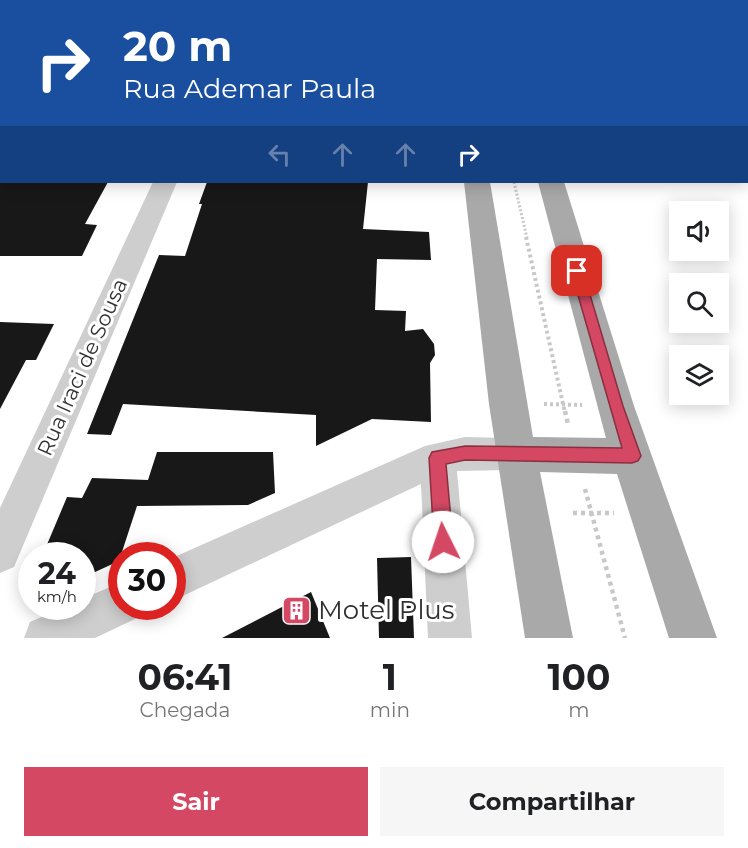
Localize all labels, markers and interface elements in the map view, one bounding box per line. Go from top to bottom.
text: 20 m [123,20,232,72]
icon: right [24,24,102,102]
text: Rua Ademar Paula [123,72,376,105]
icon: left [263,138,296,171]
icon: ahead [326,138,359,171]
icon: ahead [389,138,422,171]
icon: right [452,138,485,171]
map controls [669,201,729,405]
button: sound [669,201,729,261]
pin [551,245,602,296]
icon: arrive [560,254,593,287]
button: search [669,273,729,333]
street label: Rua Iraci de Sousa [32,274,132,460]
button: layers [669,345,729,405]
position arrow [411,510,475,574]
speed limit sign: 30 [108,542,186,620]
text: 24 [38,555,76,592]
text: km/h [37,587,77,606]
building icon: Motel Plus [281,594,313,626]
place label: Motel Plus [318,594,455,626]
text: 06:41 [138,655,232,699]
text: 1 [383,655,397,699]
text: 100 [547,655,610,699]
text: Chegada [140,698,230,722]
text: min [370,698,410,722]
text: m [568,698,590,722]
button: Sair [24,767,368,836]
button: Compartilhar [380,767,724,836]

